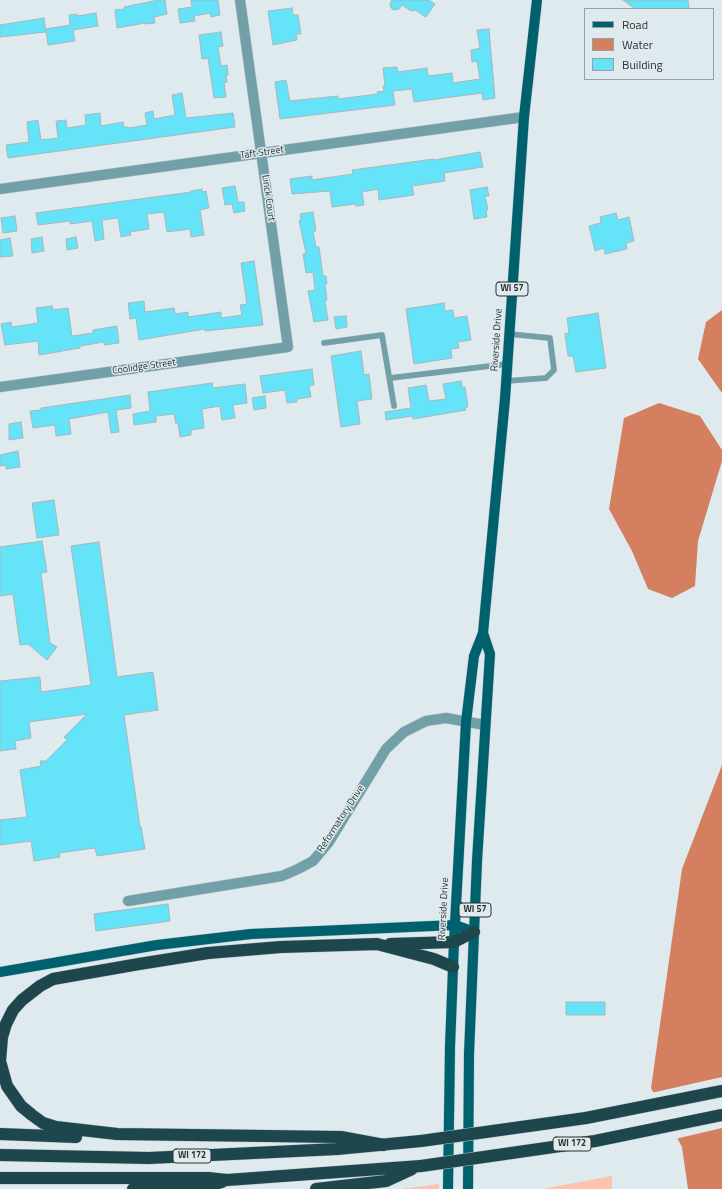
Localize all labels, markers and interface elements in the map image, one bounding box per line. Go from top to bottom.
legend [584,8,714,80]
text: Road [622,15,648,34]
text: Water [622,35,653,54]
text: Building [622,55,663,74]
street label: Taft Street [239,144,285,162]
street label: Linck Court [259,174,277,222]
road number: WI 57 [496,282,528,296]
street label: Riverside Drive [489,308,505,372]
street label: Coolidge Street [112,357,176,377]
street label: Reformatory Drive [315,783,367,855]
street label: Riverside Drive [436,877,452,941]
road number: WI 57 [459,903,491,917]
road number: WI 172 [553,1137,591,1151]
road number: WI 172 [173,1149,211,1163]

